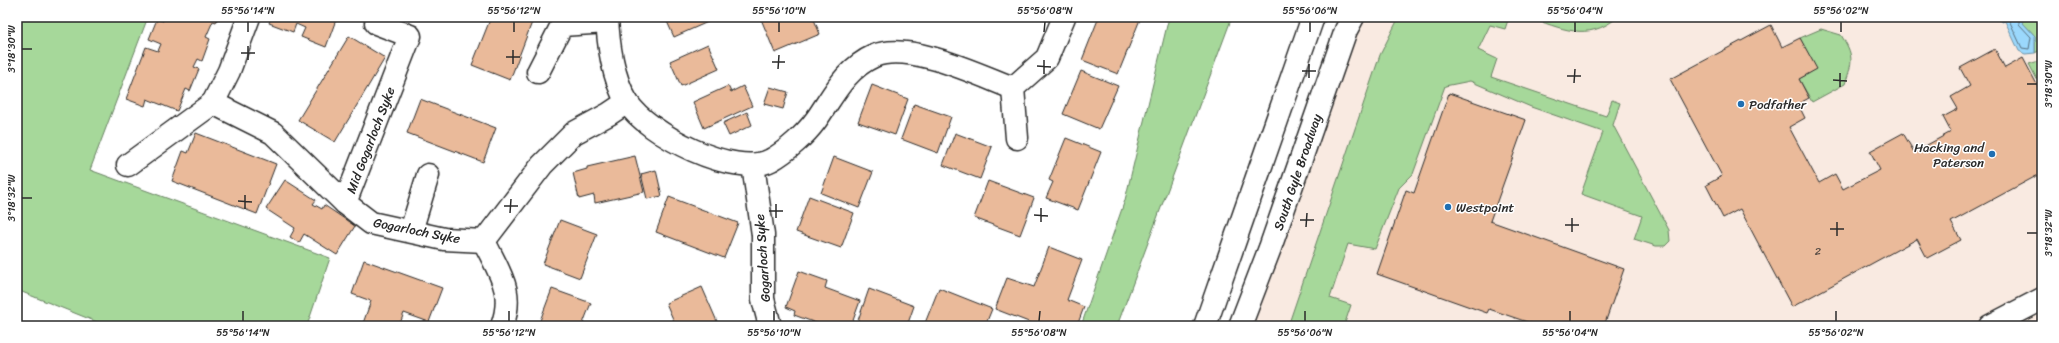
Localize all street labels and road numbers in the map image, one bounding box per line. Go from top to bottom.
street label: Mid Gogarloch Syke [339,83,402,197]
street label: South Gyle Broadway [1267,110,1328,234]
street label: Gogarloch Syke [371,211,463,250]
street label: Gogarloch Syke [748,213,777,303]

